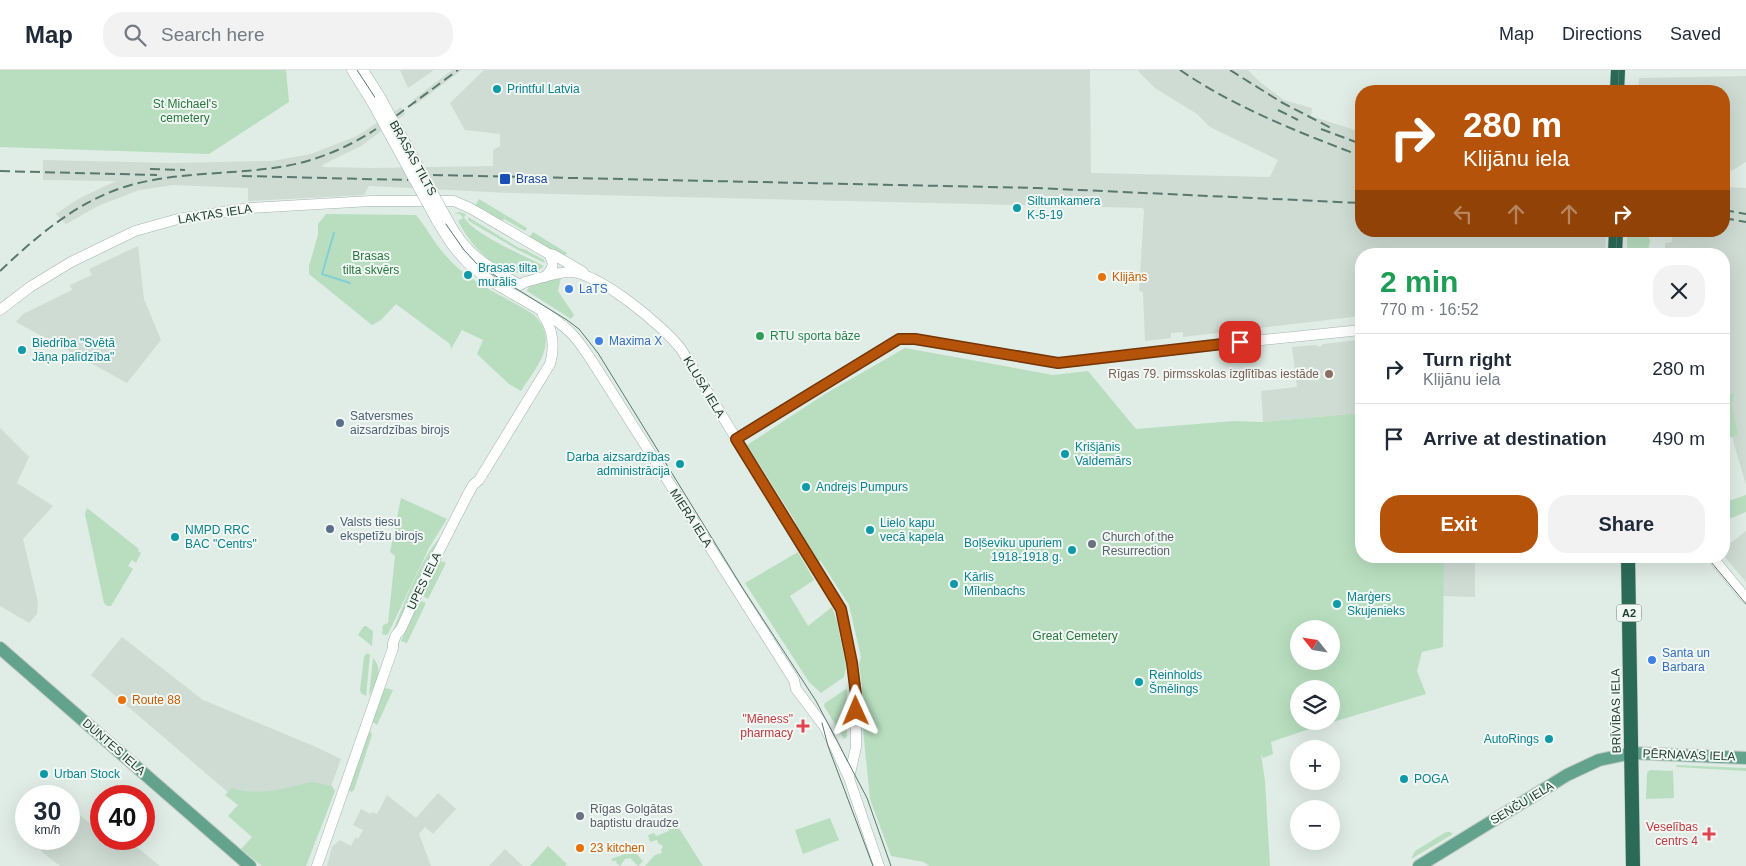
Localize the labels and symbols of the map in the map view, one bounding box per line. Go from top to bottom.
place label: Printful Latvia [507,82,580,96]
marker: Printful Latvia [491,83,503,95]
park label: St Michael's cemetery [153,97,217,125]
street label: BRASAS TILTS [387,118,439,198]
marker: Brasa [498,172,512,186]
place label: Brasa [516,172,548,186]
place label: Siltumkamera K-5-19 [1027,194,1101,222]
street label: LAKTAS IELA [177,201,253,227]
marker: Siltumkamera K-5-19 [1011,202,1023,214]
park label: Brasas tilta skvērs [343,249,399,277]
place label: Brasas tilta murālis [478,261,538,289]
marker: Brasas tilta murālis [462,269,474,281]
place label: Klijāns [1112,270,1147,284]
marker: Klijāns [1096,271,1108,283]
place label: LaTS [579,282,608,296]
marker: LaTS [563,283,575,295]
pin [1219,321,1261,363]
place label: RTU sporta bāze [770,329,861,343]
marker: RTU sporta bāze [754,330,766,342]
place label: Maxima X [609,334,662,348]
marker: Maxima X [593,335,605,347]
place label: Biedrība "Svētā Jāņa palīdzība" [32,336,115,364]
marker: Biedrība "Svētā Jāņa palīdzība" [16,344,28,356]
street label: KLUSĀ IELA [680,354,728,420]
place label: Rīgas 79. pirmsskolas izglītības iestāde [1108,367,1319,381]
marker: Rīgas 79. pirmsskolas izglītības iestāde [1323,368,1335,380]
place label: Satversmes aizsardzības birojs [350,409,449,437]
marker: Satversmes aizsardzības birojs [334,417,346,429]
place label: Krišjānis Valdemārs [1075,440,1131,468]
marker: Krišjānis Valdemārs [1059,448,1071,460]
place label: Darba aizsardzības administrācija [567,450,670,478]
marker: Darba aizsardzības administrācija [674,458,686,470]
place label: Andrejs Pumpurs [816,480,908,494]
marker: Andrejs Pumpurs [800,481,812,493]
street label: MIERA IELA [667,486,715,550]
place label: Valsts tiesu ekspetīžu birojs [340,515,423,543]
place label: Lielo kapu vecā kapela [880,516,944,544]
place label: NMPD RRC BAC "Centrs" [185,523,257,551]
marker: Valsts tiesu ekspetīžu birojs [324,523,336,535]
marker: Lielo kapu vecā kapela [864,524,876,536]
place label: Church of the Resurrection [1102,530,1174,558]
marker: NMPD RRC BAC "Centrs" [169,531,181,543]
place label: Boļševiku upuriem 1918-1918 g. [964,536,1062,564]
marker: Church of the Resurrection [1086,538,1098,550]
marker: Boļševiku upuriem 1918-1918 g. [1066,544,1078,556]
street label: UPES IELA [404,550,444,612]
place label: Kārlis Mīlenbachs [964,570,1025,598]
marker: Kārlis Mīlenbachs [948,578,960,590]
place label: Marģers Skujenieks [1347,590,1405,618]
marker: Marģers Skujenieks [1331,598,1343,610]
road number: A2 [1616,604,1642,622]
north arrow [1290,620,1340,670]
park label: Great Cemetery [1032,629,1118,643]
place label: Santa un Barbara [1662,646,1710,674]
marker: Santa un Barbara [1646,654,1658,666]
place label: Reinholds Šmēlings [1149,668,1202,696]
street label: BRĪVĪBAS IELA [1608,669,1624,753]
marker: Reinholds Šmēlings [1133,676,1145,688]
position arrow [829,684,881,736]
place label: Route 88 [132,693,181,707]
marker: Route 88 [116,694,128,706]
place label: "Mēness" pharmacy [740,712,793,740]
street label: DUNTES IELA [80,716,148,778]
marker: "Mēness" pharmacy [797,720,809,732]
place label: AutoRings [1484,732,1539,746]
marker: AutoRings [1543,733,1555,745]
street label: PĒRNAVAS IELA [1642,746,1736,764]
place label: Urban Stock [54,767,121,781]
marker: Urban Stock [38,768,50,780]
place label: POGA [1414,772,1449,786]
marker: POGA [1398,773,1410,785]
street label: SENČU IELA [1487,778,1556,827]
speed limit sign: 40 [90,785,155,850]
place label: Rīgas Golgātas baptistu draudze [590,802,679,830]
marker: Rīgas Golgātas baptistu draudze [574,810,586,822]
place label: Veselības centrs 4 [1646,820,1698,848]
marker: Veselības centrs 4 [1702,827,1716,841]
place label: 23 kitchen [590,841,645,855]
marker: 23 kitchen [574,842,586,854]

